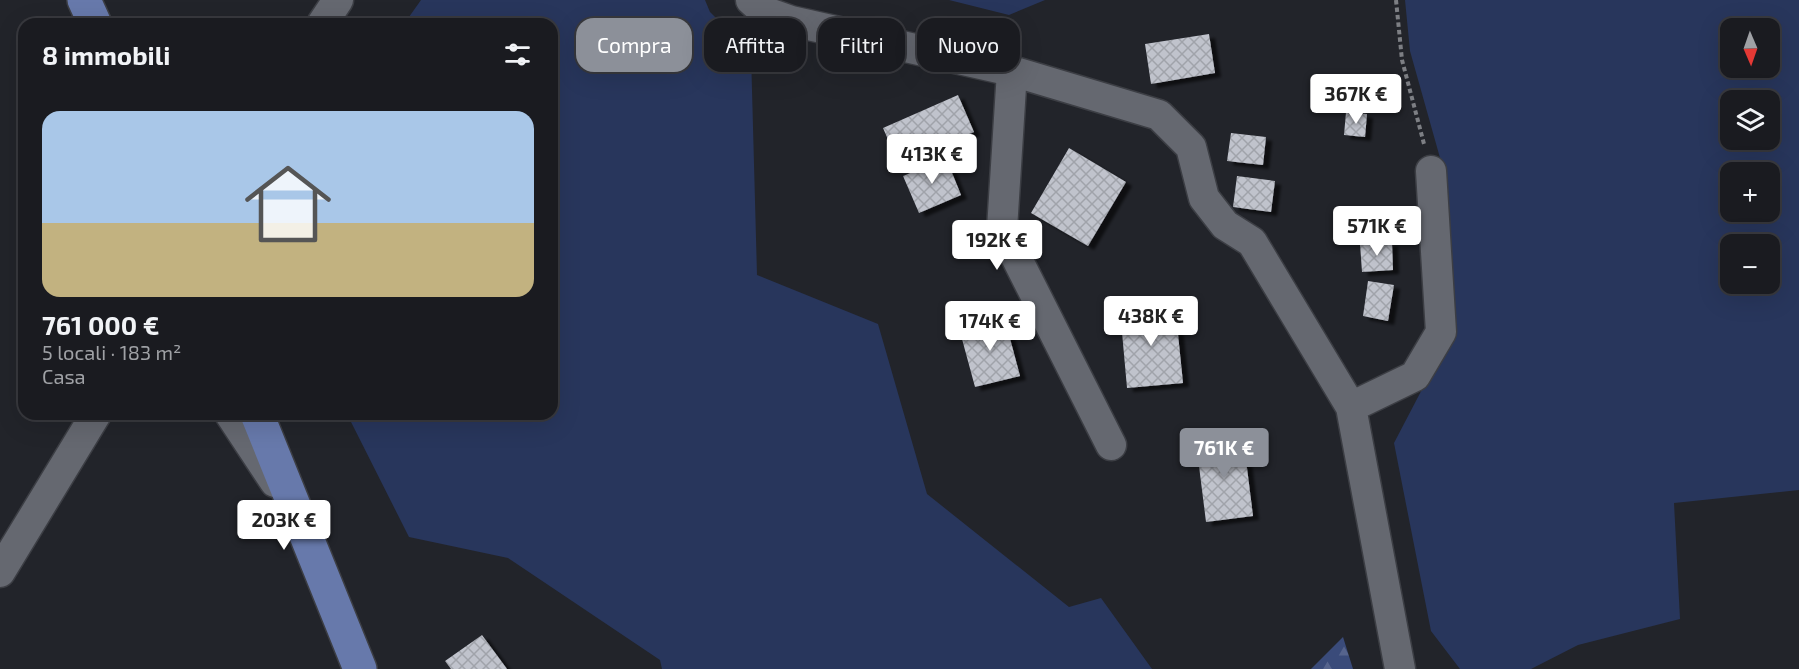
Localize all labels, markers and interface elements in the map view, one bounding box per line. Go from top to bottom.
chip: Compra [576,18,692,72]
chip: Affitta [704,18,806,72]
chip: Filtri [818,18,905,72]
chip: Nuovo [917,18,1020,72]
north arrow [1720,18,1780,78]
map controls [1720,18,1780,294]
icon: filters [501,38,534,71]
text: 8 immobili [42,39,170,70]
pin: 367K € [1307,74,1405,125]
text: 367K € [1324,81,1388,105]
button: layers [1720,90,1780,150]
pin: 413K € [883,134,981,185]
text: 413K € [901,141,963,165]
icon: home [234,150,342,258]
button: + [1720,162,1780,222]
pin: 571K € [1328,206,1426,257]
text: 571K € [1347,213,1407,237]
pin: 192K € [948,220,1046,271]
text: 192K € [966,227,1028,251]
button: − [1720,234,1780,294]
pin: 438K € [1102,296,1200,347]
pin: 174K € [941,301,1039,352]
text: 438K € [1118,303,1184,327]
text: 174K € [959,308,1021,332]
text: 761 000 € [42,309,159,340]
text: 5 locali · 183 m² [42,340,181,364]
text: Casa [42,364,86,388]
pin: 761K € [1175,428,1273,479]
text: 761K € [1194,435,1254,459]
pin: 203K € [235,500,333,551]
text: 203K € [251,507,317,531]

